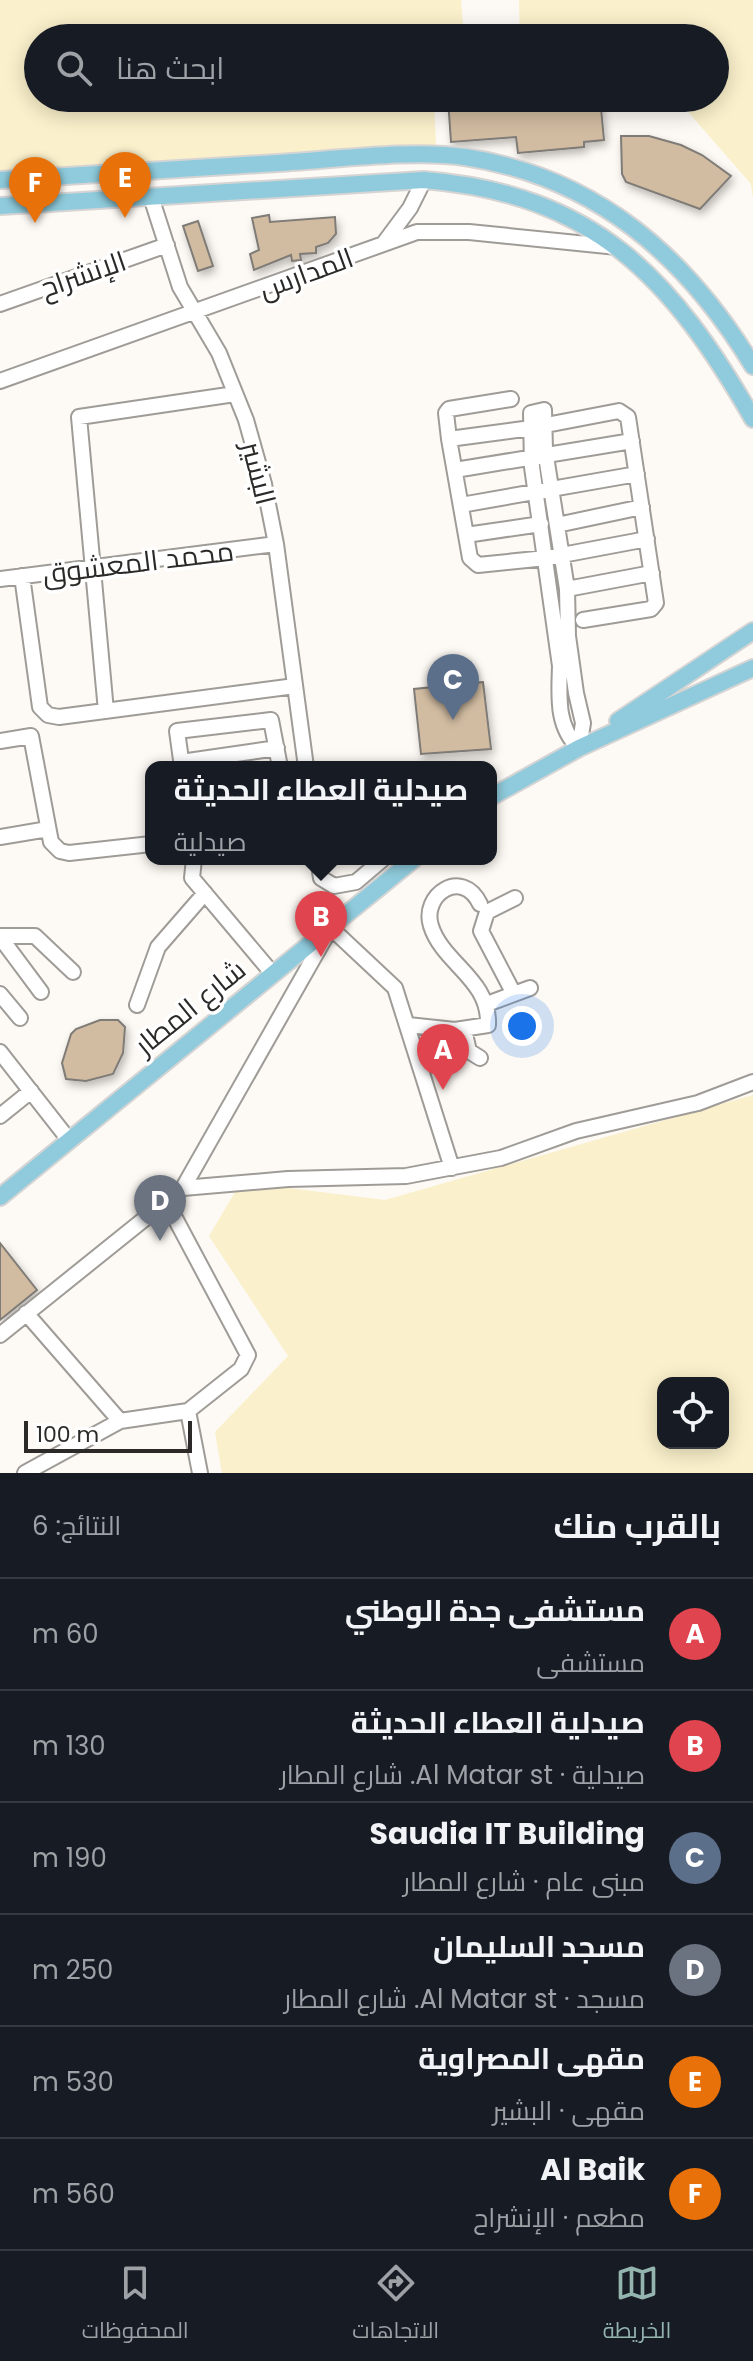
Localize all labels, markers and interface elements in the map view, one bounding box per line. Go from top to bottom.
search box [24,24,729,112]
icon: search [52,46,96,90]
text: ابحث هنا [116,47,224,90]
pin: E [99,152,151,218]
pin: F [9,157,61,223]
street label: المدارس [253,238,359,309]
street label: الإنشراح [35,242,132,307]
street label: البشير [231,435,285,509]
street label: محمد المعشوق [40,531,236,594]
pin: C [427,654,479,720]
popup [145,761,497,865]
text: صيدلية العطاء الحديثة [174,768,468,811]
text: صيدلية [174,824,247,860]
pin: B [295,891,347,957]
street label: شارع المطار [125,951,254,1065]
your location [502,1006,542,1046]
pin: A [417,1024,469,1090]
pin: D [134,1175,186,1241]
map controls [657,1377,729,1449]
button: locate [657,1377,729,1449]
scale bar [24,1417,192,1453]
text: 100 m [36,1419,99,1450]
text: بالقرب منك [553,1502,721,1550]
text: النتائج: 6 [32,1508,121,1544]
text: مستشفى جدة الوطني [345,1589,645,1632]
text: 60 m [32,1616,99,1652]
text: A [685,1616,705,1652]
text: مستشفى [536,1645,645,1681]
text: صيدلية العطاء الحديثة [351,1701,645,1744]
text: 130 m [32,1728,106,1764]
text: B [686,1728,704,1764]
text: صيدلية · Al Matar st. شارع المطار [280,1757,645,1793]
text: Saudia IT Building [370,1812,645,1855]
text: 190 m [32,1840,107,1876]
text: C [685,1840,705,1876]
text: مبنى عام · شارع المطار [403,1864,645,1900]
text: مسجد السليمان [433,1925,645,1968]
text: 250 m [32,1952,113,1988]
text: D [686,1952,704,1988]
text: مسجد · Al Matar st. شارع المطار [284,1981,645,2017]
text: مقهى المصراوية [418,2037,645,2080]
text: 530 m [32,2064,114,2100]
text: E [688,2064,702,2100]
text: مقهى · البشير [493,2093,645,2129]
text: Al Baik [540,2148,645,2191]
text: 560 m [32,2176,115,2212]
text: F [688,2176,702,2212]
text: مطعم · الإنشراح [473,2200,645,2236]
tab: المحفوظات [82,2261,189,2351]
tab: الاتجاهات [352,2261,439,2351]
tab: الخريطة [603,2261,671,2351]

